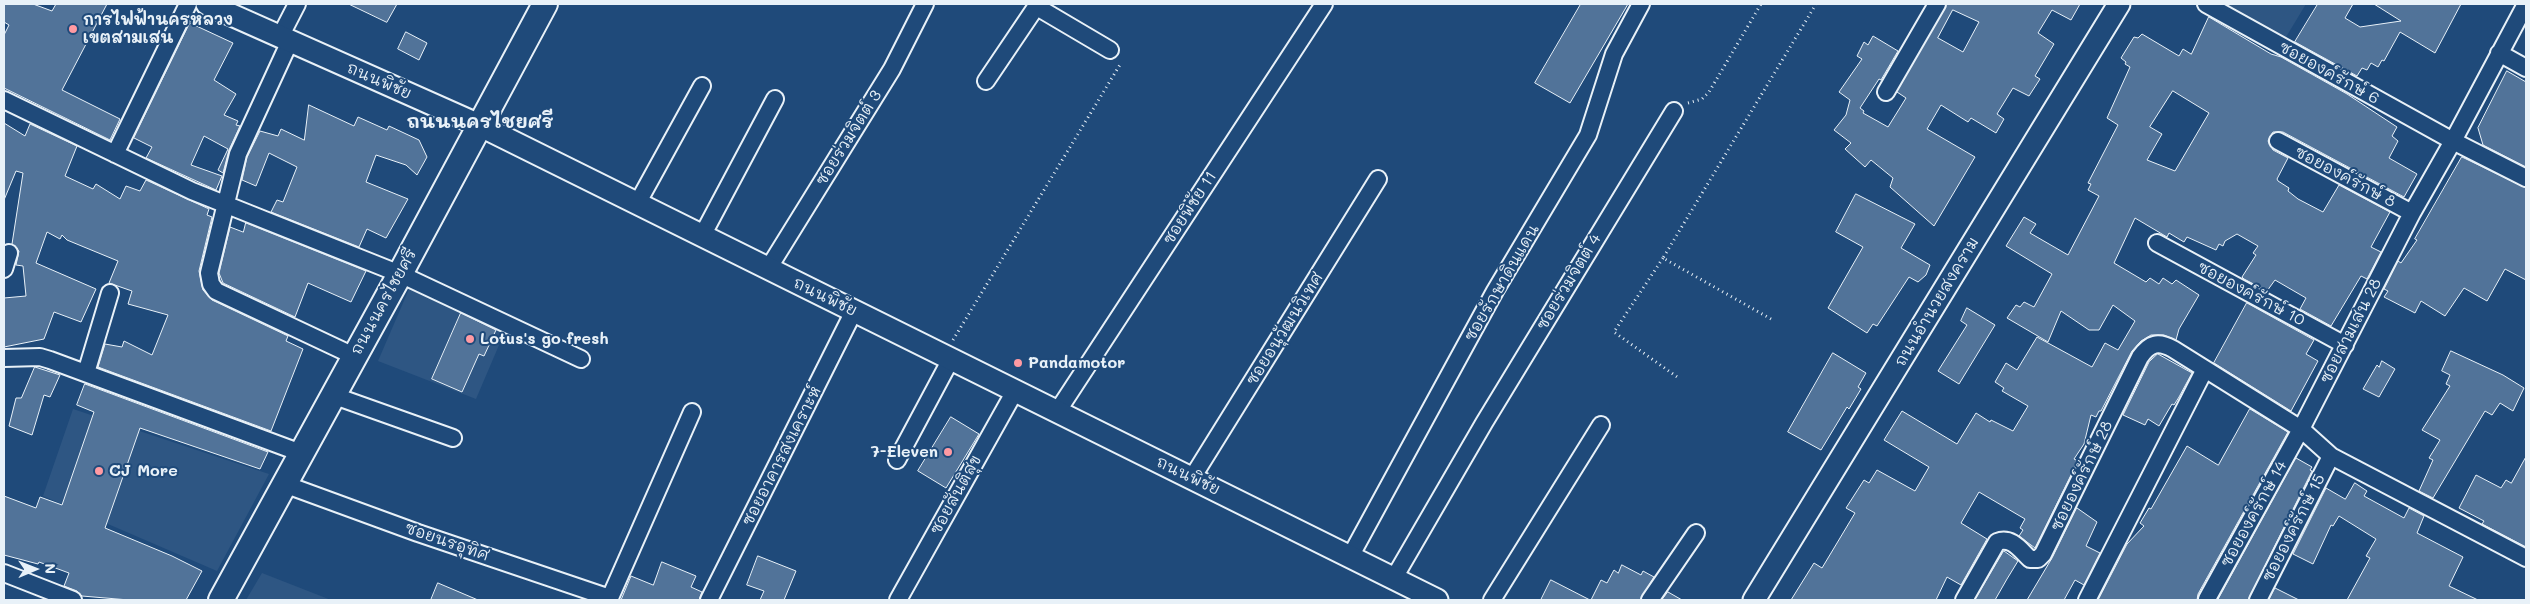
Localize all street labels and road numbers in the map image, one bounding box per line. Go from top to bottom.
street label: ซอยองค์รักษ์ 6 [2276,38,2382,108]
street label: ถนนพิชัย [344,58,414,104]
street label: ซอยร่วมจิตต์ 3 [812,87,886,189]
street label: ซอยองค์รักษ์ 8 [2291,142,2399,212]
street label: ซอยพิชัย 11 [1159,168,1221,248]
street label: ซอยรักษาดินแดน [1461,221,1543,345]
street label: ซอยร่วมจิตต์ 4 [1533,230,1605,334]
street label: ถนนอำนวยสงคราม [1891,234,1983,370]
street label: ถนนนครไชยศรี [347,245,421,359]
street label: ซอยองค์รักษ์ 10 [2194,258,2308,330]
street label: ซอยอนุวัฒนวิเทศ [1243,269,1327,389]
street label: ถนนพิชัย [790,273,860,321]
street label: ซอยสามเสน 28 [2316,275,2386,387]
street label: ซอยอาคารสงเคราะห์ [738,383,826,529]
street label: ซอยองค์รักษ์ 28 [2047,418,2117,534]
street label: ซอยสันติสุข [926,452,986,538]
street label: ถนนพิชัย [1153,452,1223,500]
street label: ซอยองค์รักษ์ 14 [2217,458,2291,570]
street label: ซอยองค์รักษ์ 15 [2259,471,2329,585]
street label: ซอยนรอุทิศ [402,519,492,565]

